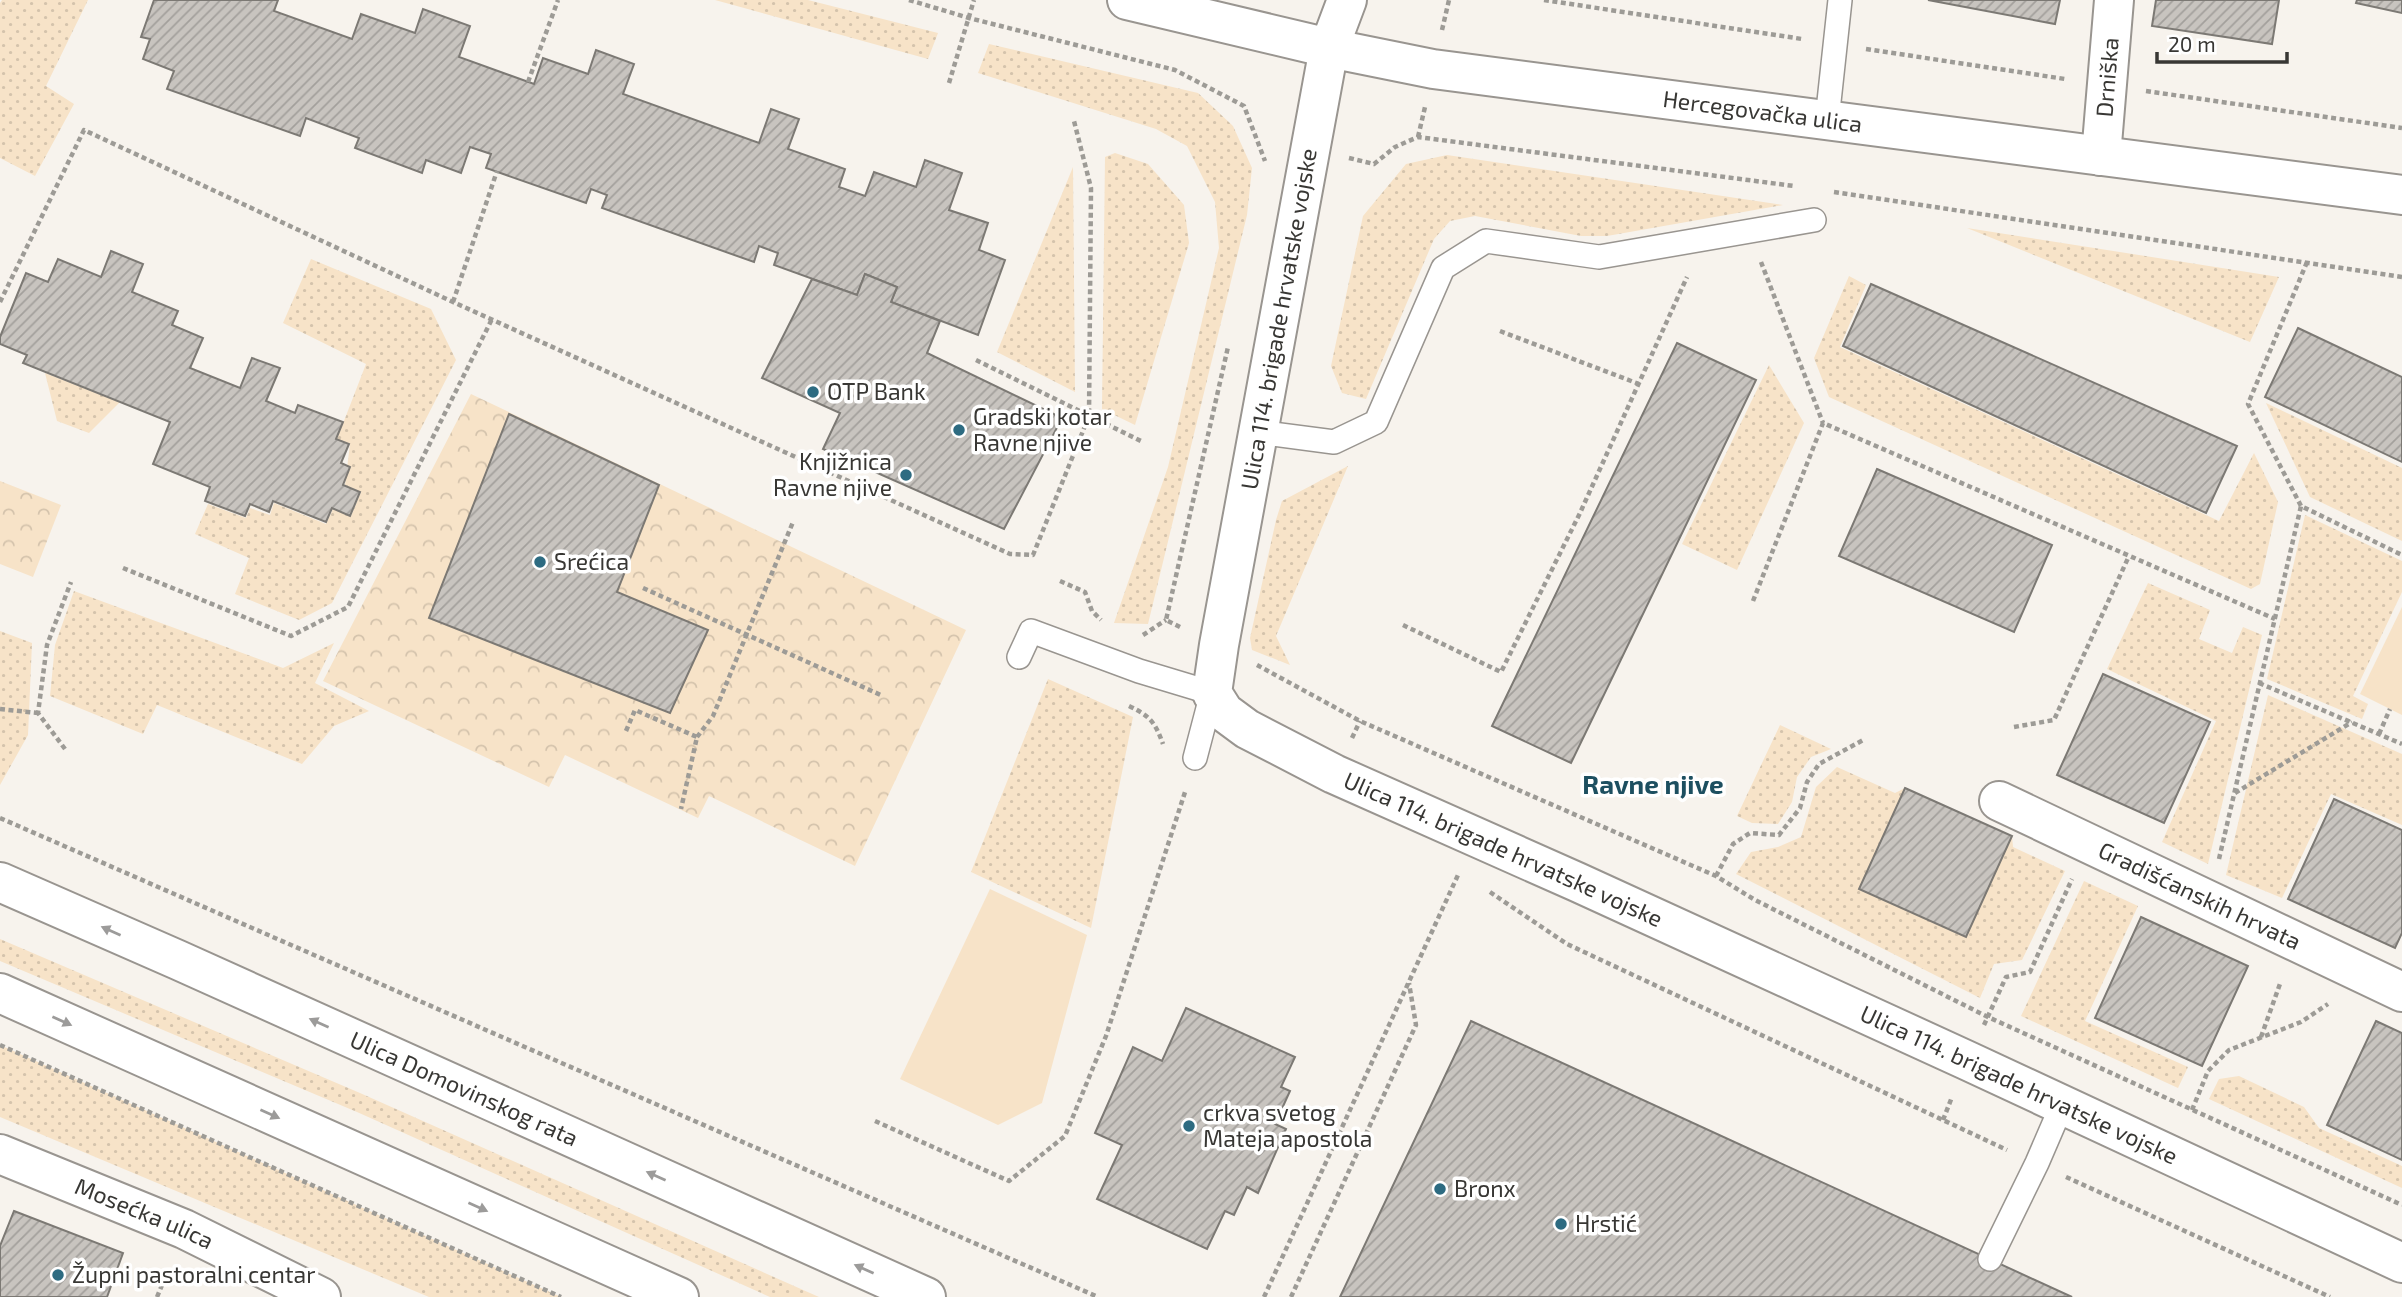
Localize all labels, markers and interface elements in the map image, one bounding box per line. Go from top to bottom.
scale bar [2157,21,2286,65]
text: 20 m [2168,31,2216,56]
street label: Drniška [2089,36,2124,118]
street label: Hercegovačka ulica [1661,84,1864,138]
street label: Ulica 114. brigade hrvatske vojske [1234,146,1322,492]
place label: OTP Bank [827,377,926,405]
marker: OTP Bank [805,384,821,400]
place label: Gradski kotar Ravne njive [973,402,1112,456]
marker: Gradski kotar Ravne njive [951,422,967,438]
place label: Knjižnica Ravne njive [773,447,892,501]
marker: Knjižnica Ravne njive [898,467,914,483]
place label: Srećica [554,547,629,575]
marker: Srećica [532,554,548,570]
street label: Ulica 114. brigade hrvatske vojske [1340,765,1667,932]
district label: Ravne njive [1582,768,1724,799]
street label: Gradišćanskih hrvata [2094,835,2306,955]
one-way arrow [100,925,121,936]
street label: Ulica 114. brigade hrvatske vojske [1856,999,2182,1170]
one-way arrow [52,1016,73,1027]
one-way arrow [308,1017,329,1028]
street label: Ulica Domovinskog rata [346,1024,583,1151]
place label: crkva svetog Mateja apostola [1203,1098,1372,1152]
one-way arrow [260,1108,280,1120]
marker: crkva svetog Mateja apostola [1181,1118,1197,1134]
one-way arrow [646,1170,666,1182]
street label: Mosećka ulica [71,1171,219,1254]
place label: Bronx [1454,1174,1516,1202]
marker: Bronx [1432,1181,1448,1197]
one-way arrow [467,1202,488,1213]
place label: Hrstić [1575,1209,1637,1237]
marker: Hrstić [1553,1216,1569,1232]
place label: Župni pastoralni centar [72,1260,315,1288]
one-way arrow [853,1263,874,1274]
marker: Župni pastoralni centar [50,1267,66,1283]

